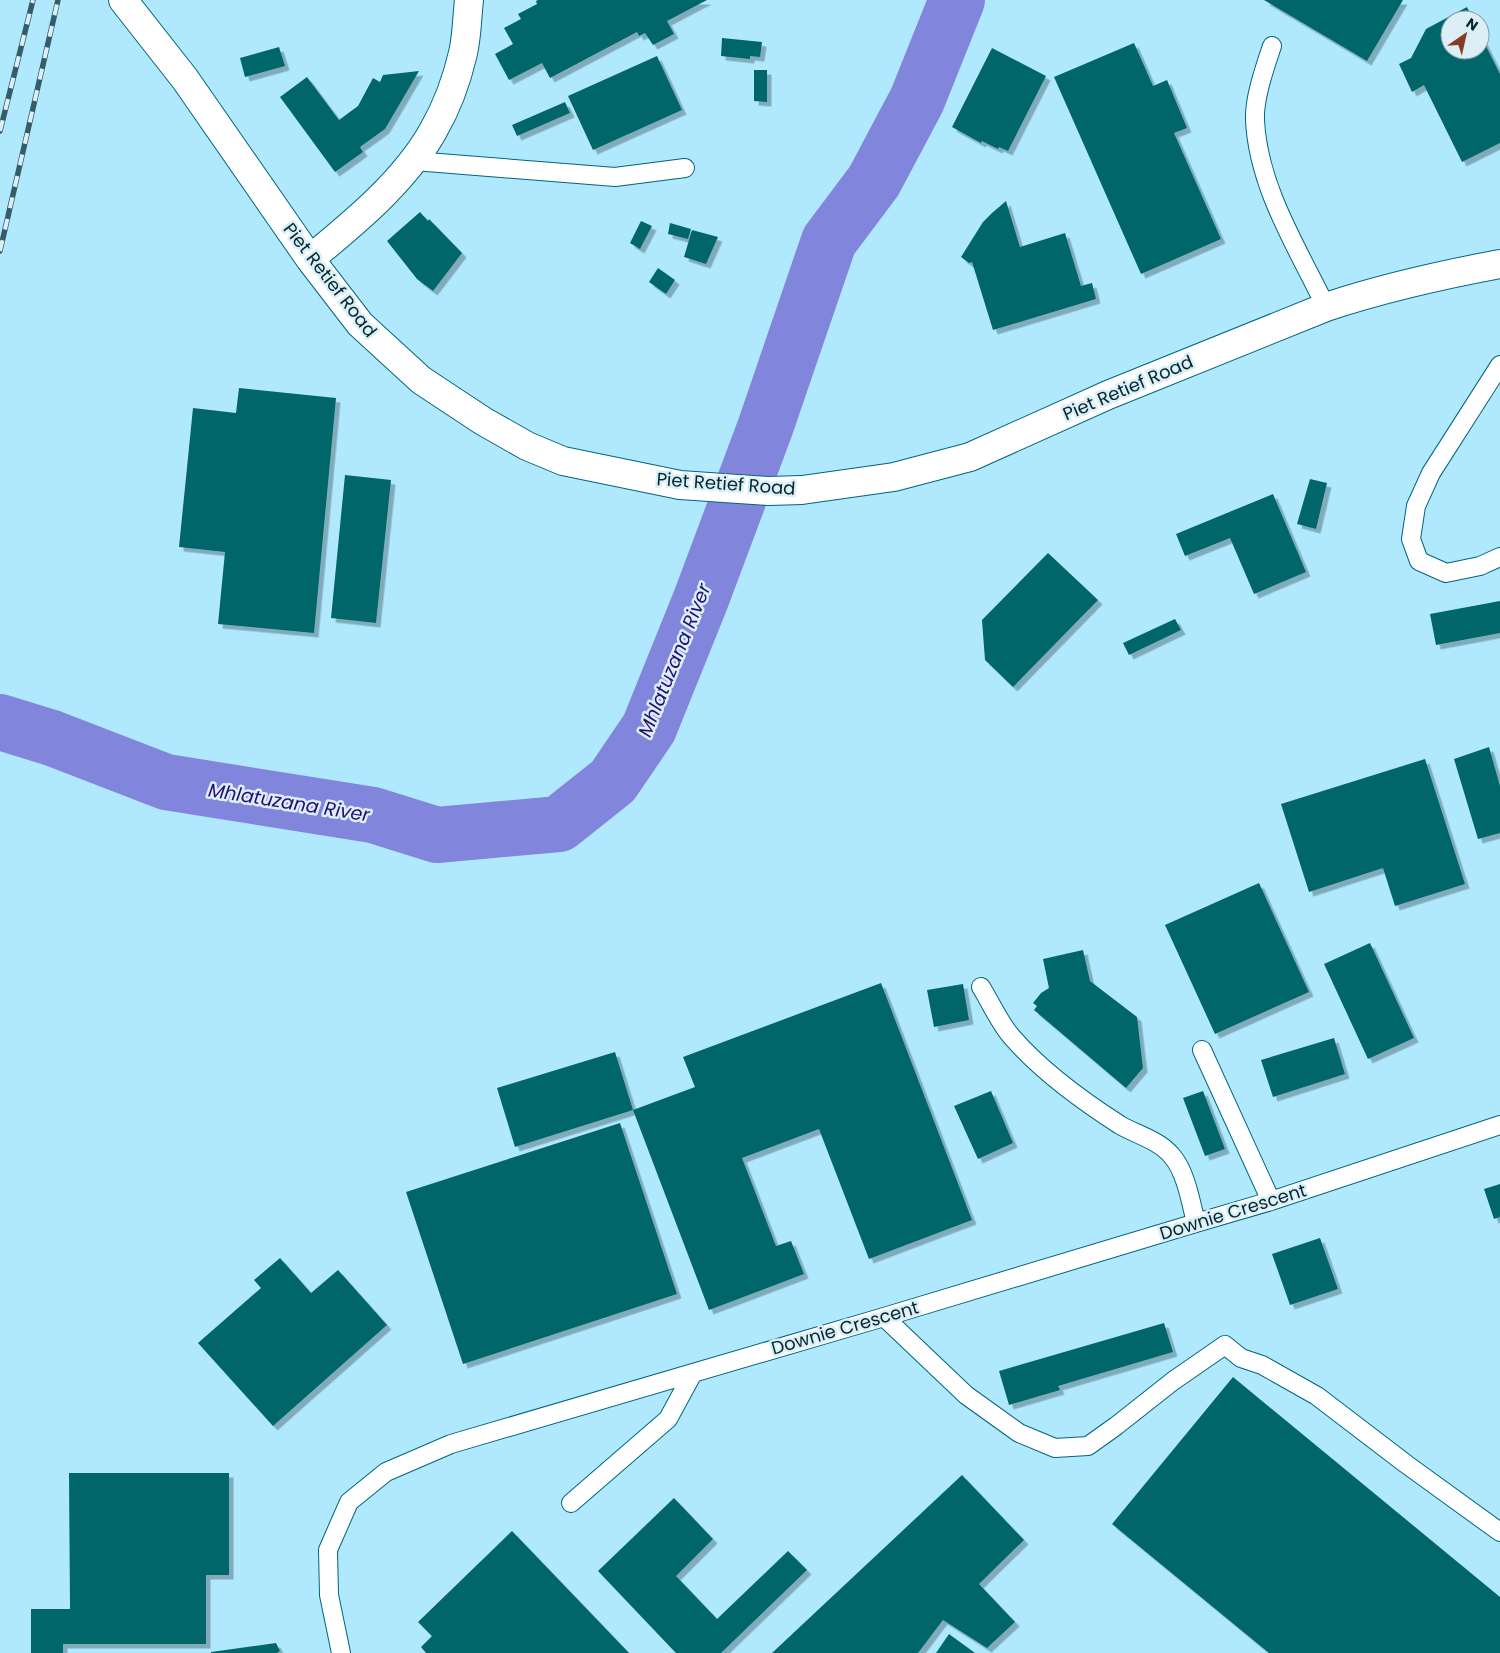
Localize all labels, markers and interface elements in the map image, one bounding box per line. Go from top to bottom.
north arrow [1440,10,1490,60]
text: N [1462,13,1482,35]
street label: Piet Retief Road [278,217,383,342]
street label: Piet Retief Road [1059,349,1197,426]
street label: Piet Retief Road [656,466,796,501]
water label: Mhlatuzana River [631,579,718,741]
water label: Mhlatuzana River [206,776,372,829]
street label: Downie Crescent [1156,1177,1309,1246]
street label: Downie Crescent [768,1295,921,1361]

